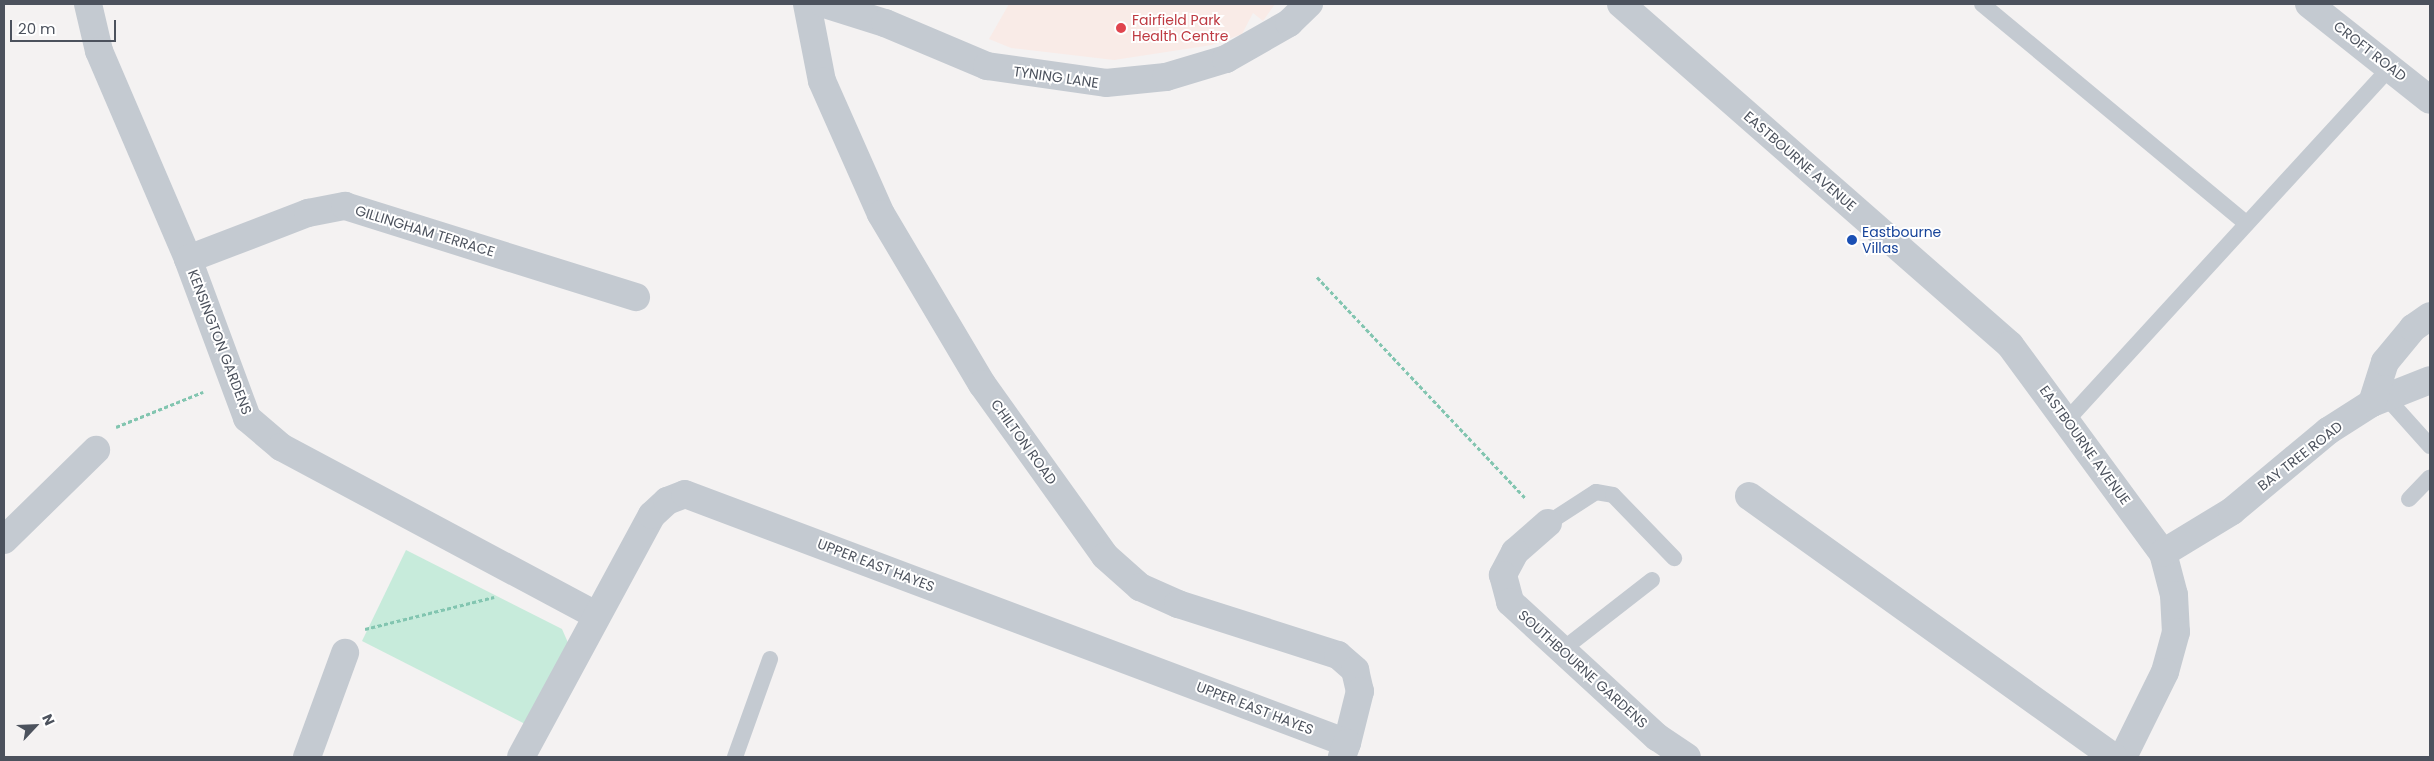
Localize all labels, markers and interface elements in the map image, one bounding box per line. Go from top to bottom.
scale bar [12,10,119,42]
place label: Fairfield Park Health Centre [1132,12,1229,44]
street label: CROFT ROAD [2330,17,2410,85]
text: 20 m [18,18,56,39]
marker: Fairfield Park Health Centre [1114,21,1128,35]
street label: TYNING LANE [1012,63,1100,91]
street label: EASTBOURNE AVENUE [1740,108,1860,214]
street label: GILLINGHAM TERRACE [353,202,497,260]
place label: Eastbourne Villas [1862,224,1941,256]
marker: Eastbourne Villas [1846,234,1858,246]
street label: KENSINGTON GARDENS [185,267,255,417]
street label: EASTBOURNE AVENUE [2036,382,2134,508]
street label: CHILTON ROAD [988,396,1060,488]
street label: BAY TREE ROAD [2254,418,2346,494]
street label: UPPER EAST HAYES [815,535,937,595]
street label: SOUTHBOURNE GARDENS [1515,606,1651,732]
street label: UPPER EAST HAYES [1194,678,1316,738]
north arrow [10,701,60,751]
text: N [37,711,60,729]

